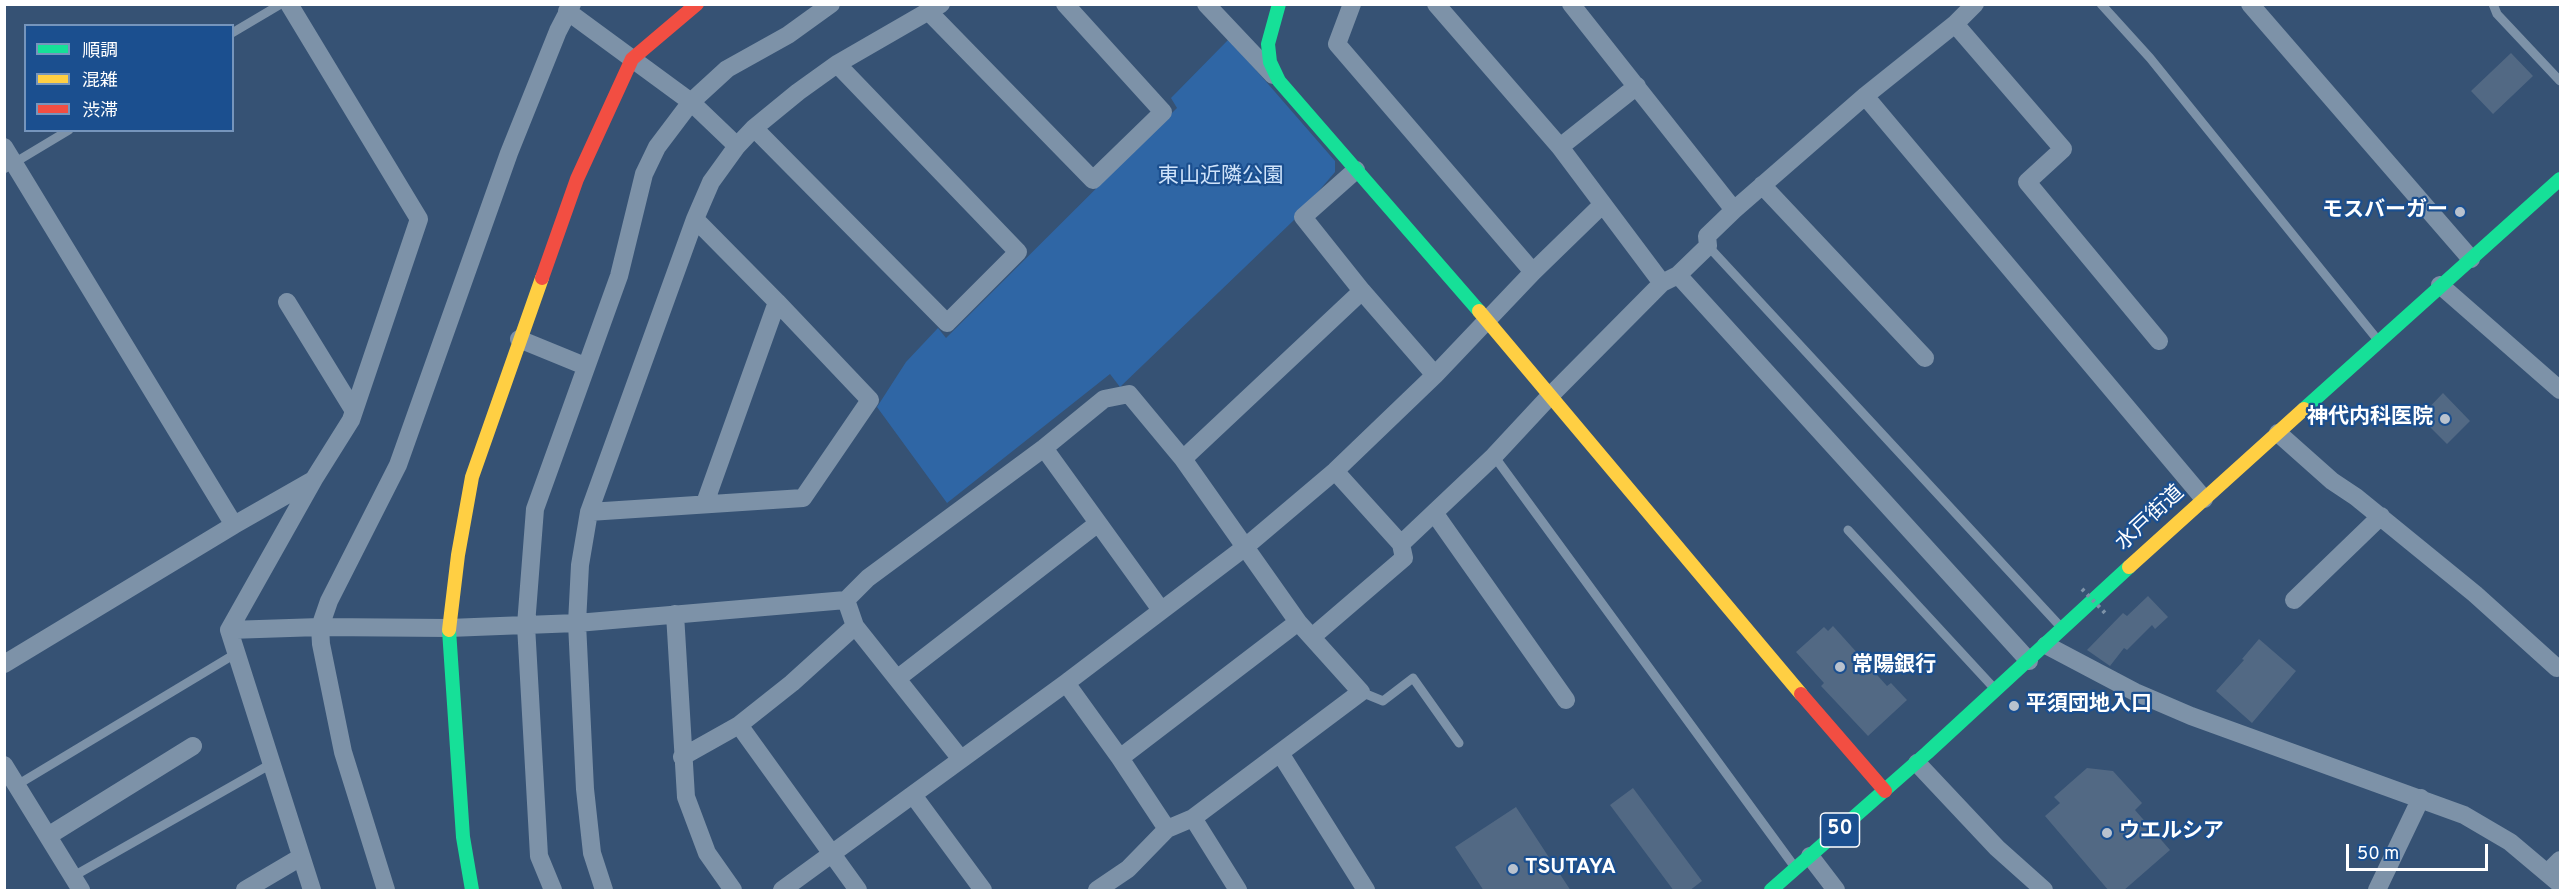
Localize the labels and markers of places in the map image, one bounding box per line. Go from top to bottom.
place label: モスバーガー [2322,199,2448,225]
marker: モスバーガー [2453,205,2467,219]
place label: 神代内科医院 [2307,406,2433,432]
marker: 神代内科医院 [2438,412,2452,426]
place label: 常陽銀行 [1852,654,1936,680]
marker: 常陽銀行 [1833,660,1847,674]
place label: 平須団地入口 [2026,693,2152,719]
marker: 平須団地入口 [2007,699,2021,713]
place label: ウエルシア [2119,820,2224,846]
marker: ウエルシア [2100,826,2114,840]
place label: TSUTAYA [1525,856,1616,882]
marker: TSUTAYA [1506,862,1520,876]

